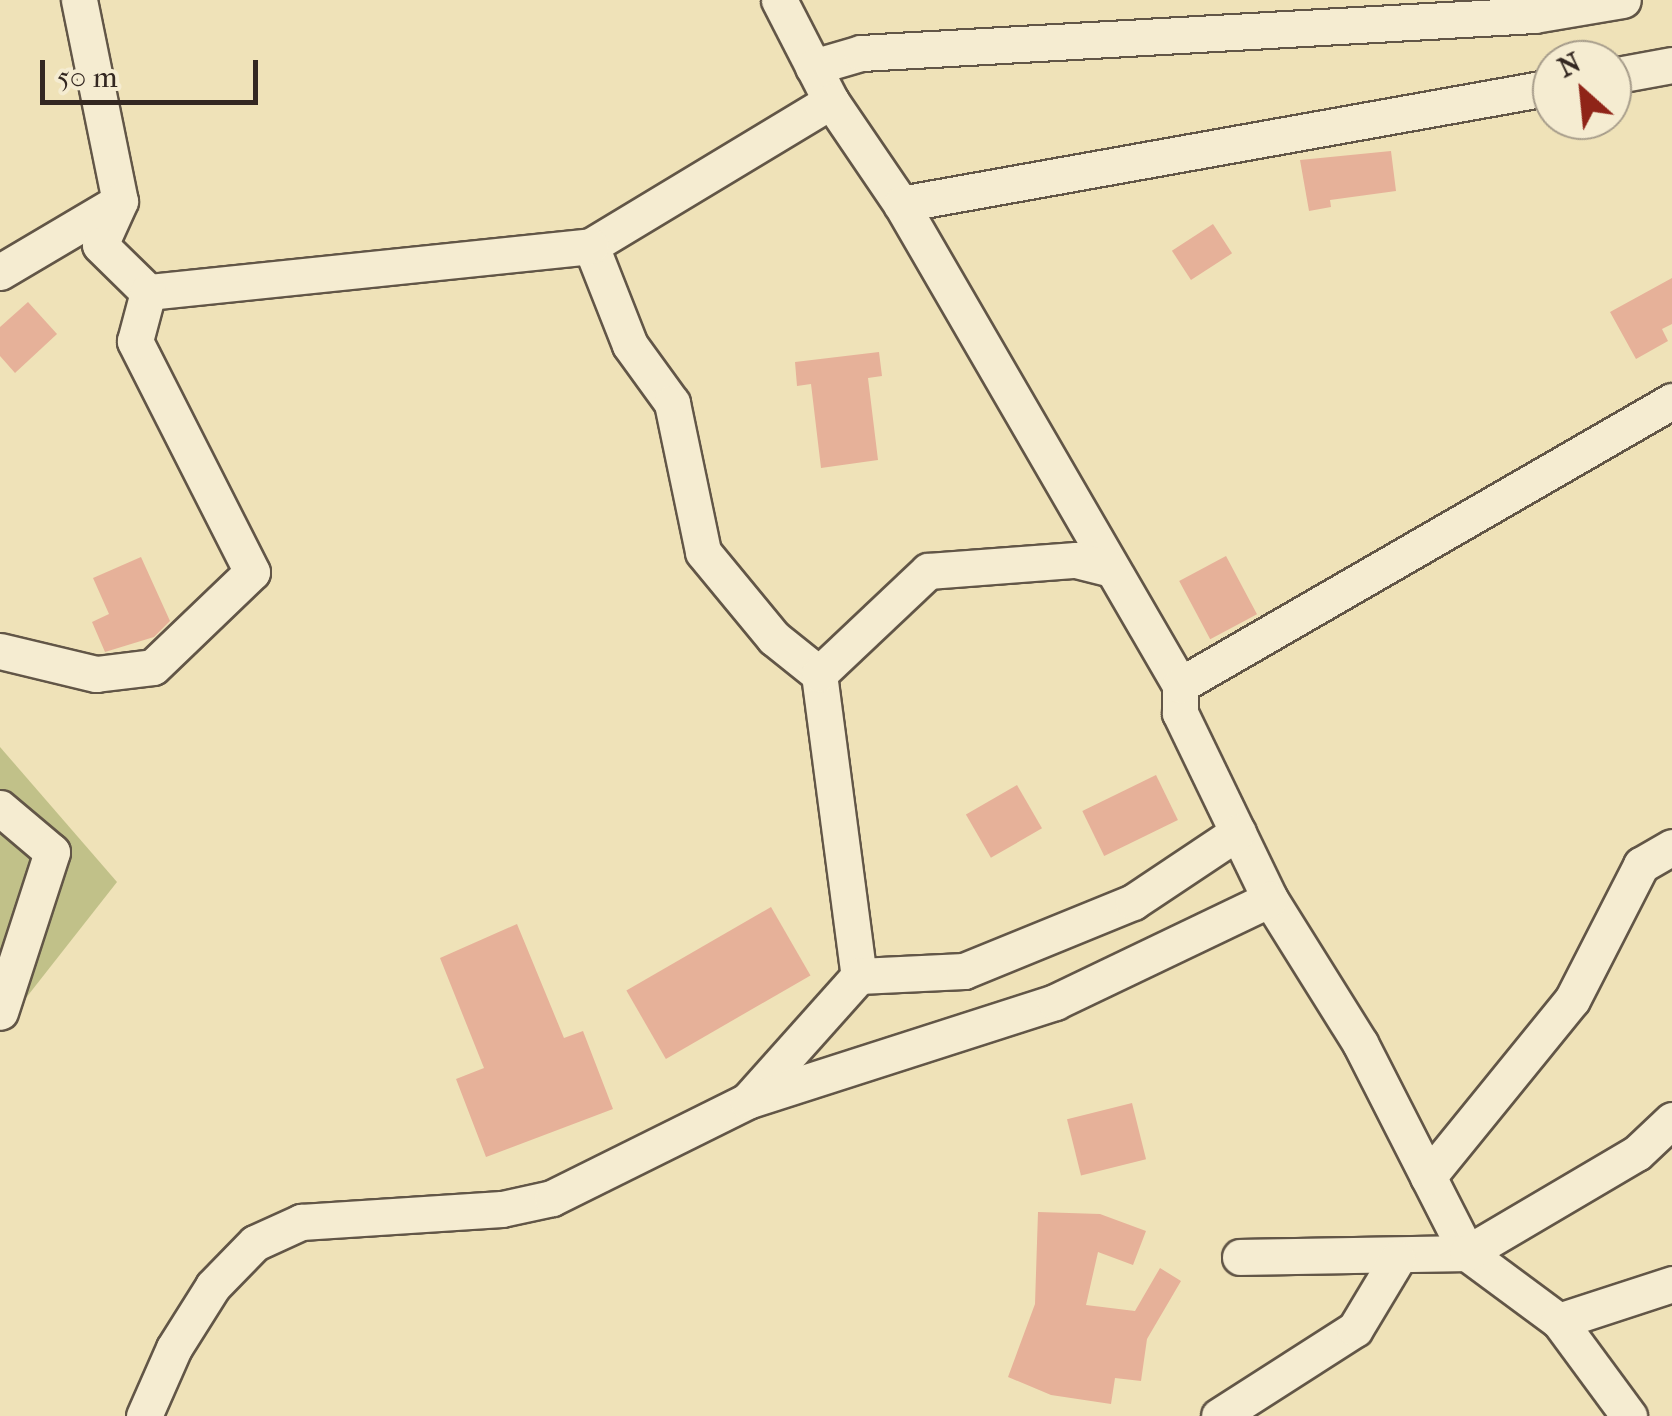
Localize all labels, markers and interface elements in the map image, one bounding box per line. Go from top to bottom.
scale bar [45,40,262,102]
north arrow [1532,40,1632,140]
text: N [1552,45,1586,84]
text: 50 m [57,60,118,95]

